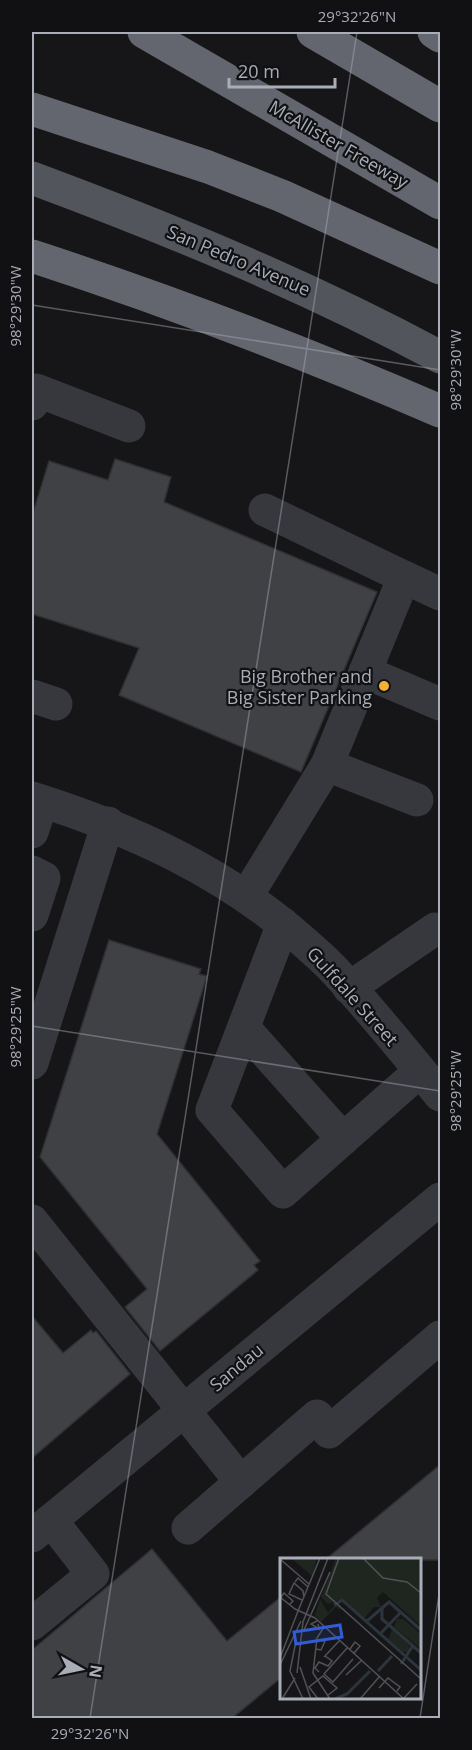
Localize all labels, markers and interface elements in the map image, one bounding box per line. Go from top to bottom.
text: 29°32'26"N [318,6,396,26]
scale bar [229,51,336,89]
text: 20 m [238,59,280,83]
street label: McAllister Freeway [265,94,414,194]
street label: San Pedro Avenue [164,219,314,301]
text: 98°29'30"W [5,265,25,347]
text: 98°29'30"W [445,329,465,411]
place label: Big Brother and Big Sister Parking [227,664,372,709]
marker: Big Brother and Big Sister Parking [377,679,391,693]
street label: Gulfdale Street [302,941,404,1051]
text: 98°29'25"W [5,986,25,1068]
text: 98°29'25"W [445,1050,465,1132]
street label: Sandau [204,1338,268,1396]
inset map [280,1558,421,1699]
north arrow [51,1639,111,1699]
text: N [84,1663,108,1679]
text: 29°32'26"N [51,1723,129,1743]

